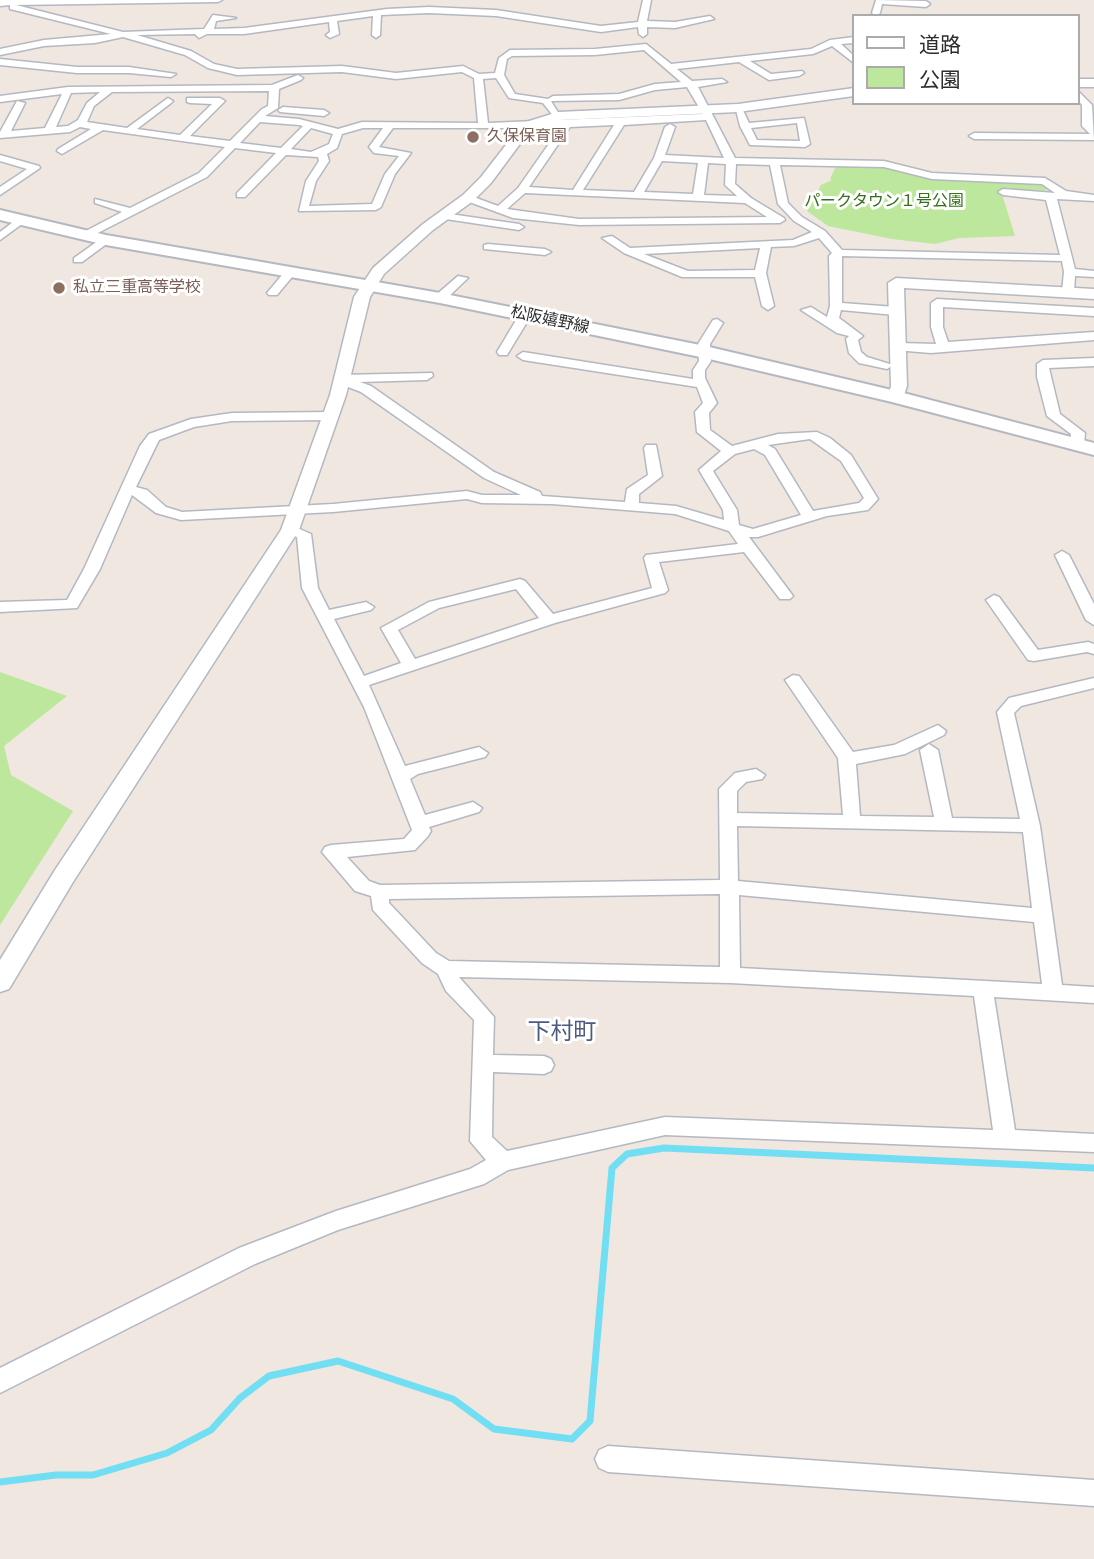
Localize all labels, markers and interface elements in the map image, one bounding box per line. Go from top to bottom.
legend [852,14,1080,105]
text: 道路 [919,30,961,58]
text: 公園 [919,65,961,93]
place label: 久保保育園 [487,127,567,147]
marker: 久保保育園 [465,129,481,145]
park label: パークタウン１号公園 [804,192,964,212]
place label: 私立三重高等学校 [73,278,201,298]
marker: 私立三重高等学校 [51,280,67,296]
street label: 松阪嬉野線 [509,302,591,338]
district label: 下村町 [528,1019,596,1047]

